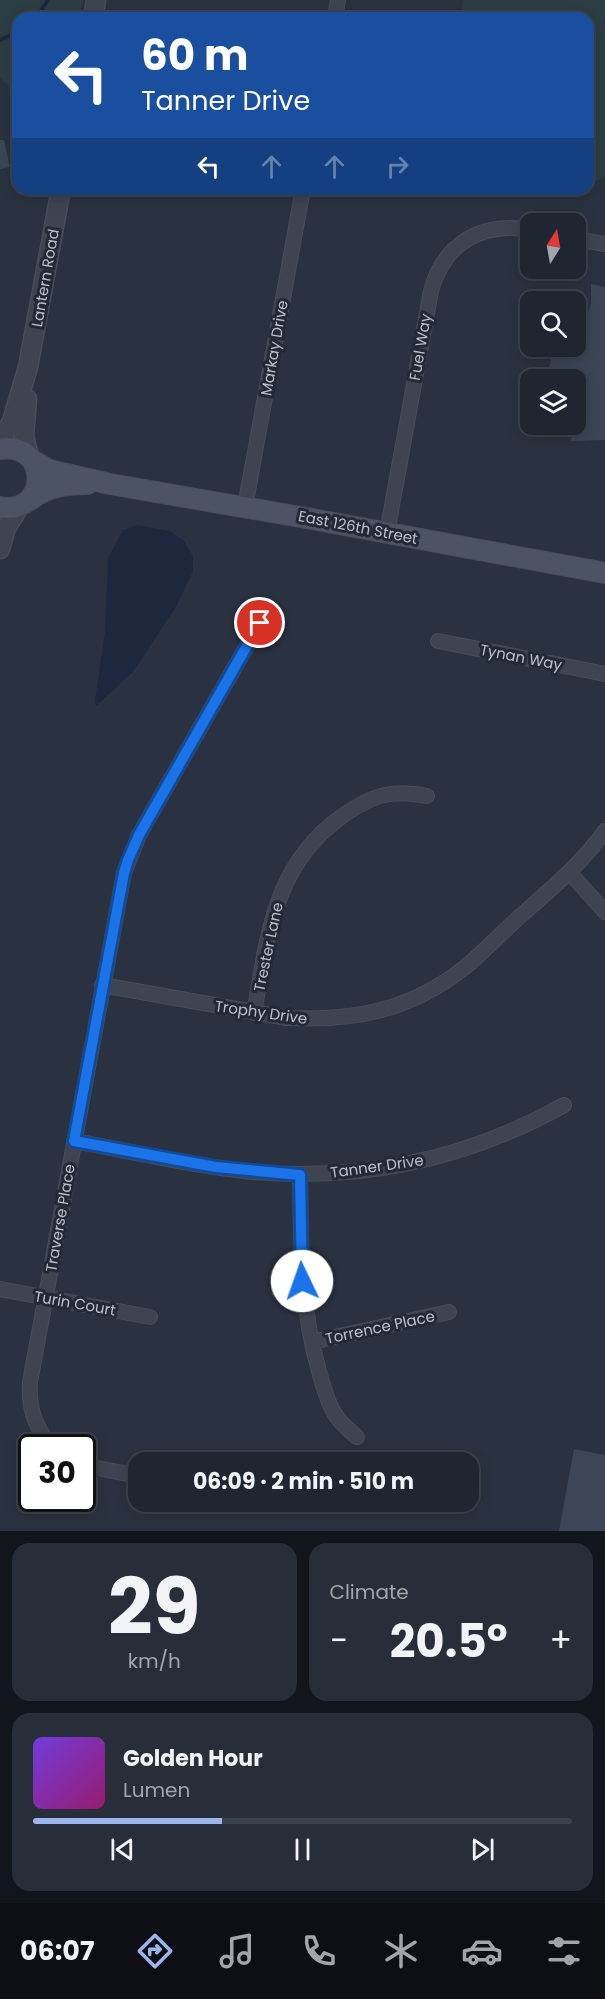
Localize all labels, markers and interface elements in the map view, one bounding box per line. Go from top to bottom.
text: 60 m [141,26,249,85]
icon: left [42,36,120,114]
text: Tanner Drive [141,82,310,119]
icon: left [192,150,225,183]
icon: ahead [255,150,288,183]
icon: ahead [318,150,351,183]
icon: right [381,150,414,183]
north arrow [520,213,586,279]
map controls [520,213,586,435]
street label: Lantern Road [26,227,64,329]
button: search [520,291,586,357]
street label: Markay Drive [255,299,293,397]
street label: Fuel Way [404,311,436,382]
button: layers [520,369,586,435]
street label: East 126th Street [297,505,419,549]
pin [234,597,285,648]
icon: arrive [243,606,276,639]
street label: Tynan Way [478,639,564,675]
street label: Trester Lane [248,900,288,994]
street label: Trophy Drive [213,995,309,1029]
street label: Tanner Drive [329,1149,425,1183]
street label: Traverse Place [40,1162,80,1274]
position arrow [270,1249,334,1313]
street label: Turin Court [33,1286,117,1320]
street label: Torrence Place [323,1305,437,1349]
speed limit sign: 30 [18,1434,96,1512]
text: 06:09 · 2 min · 510 m [193,1466,414,1497]
text: 29 [108,1552,201,1661]
text: Climate [330,1578,409,1606]
text: 20.5° [390,1610,507,1673]
text: − [330,1617,348,1664]
text: + [549,1617,572,1664]
text: km/h [128,1647,181,1675]
text: Golden Hour [123,1743,263,1774]
text: Lumen [123,1776,190,1804]
icon: previous [106,1833,139,1866]
icon: pause [286,1833,319,1866]
icon: next [466,1833,499,1866]
icon: directions [134,1930,176,1972]
icon: music [216,1930,258,1972]
icon: phone [298,1930,340,1972]
icon: climate [380,1930,422,1972]
icon: car [461,1930,503,1972]
icon: filters [543,1930,585,1972]
text: 06:07 [20,1932,94,1969]

